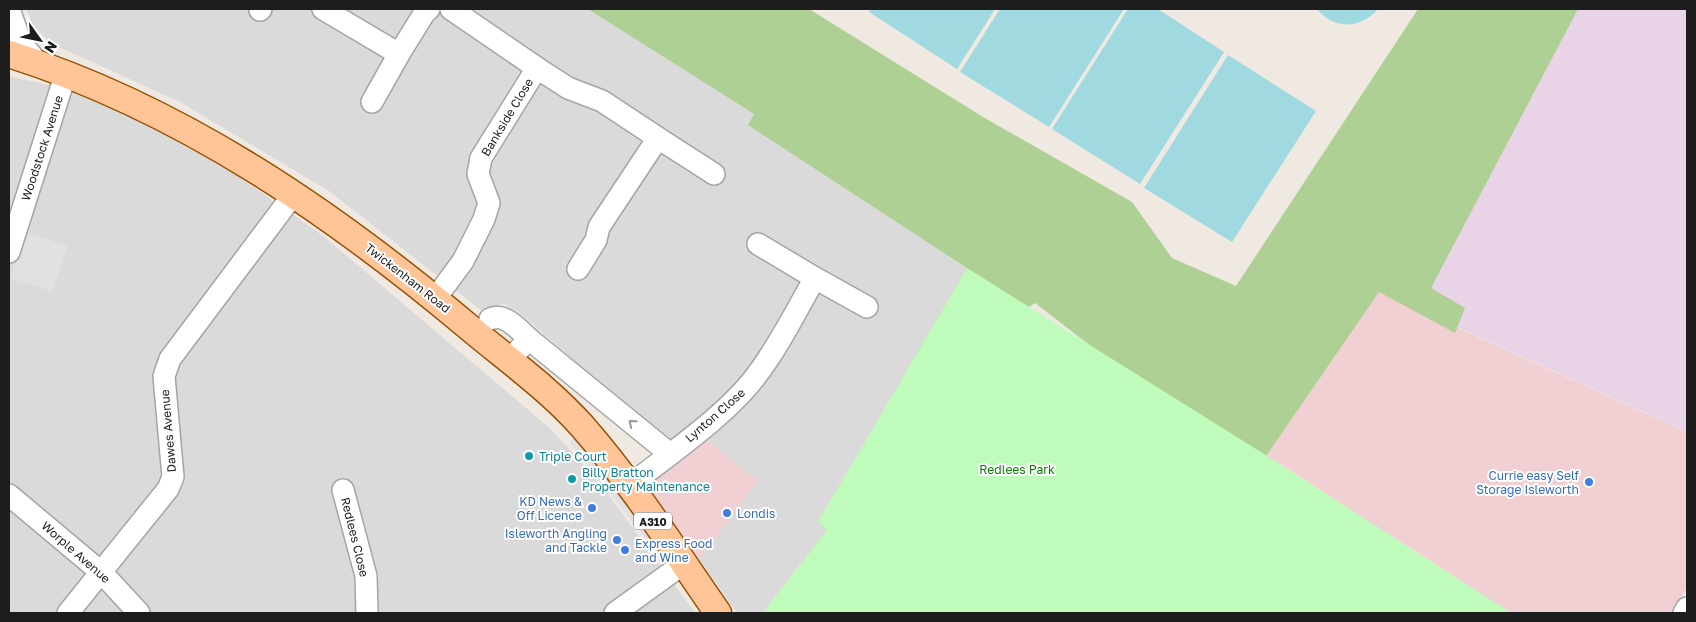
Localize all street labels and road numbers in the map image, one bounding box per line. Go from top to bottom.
street label: Bankside Close [478,75,536,159]
street label: Woodstock Avenue [18,93,66,203]
street label: Twickenham Road [362,240,454,316]
street label: Lynton Close [682,385,748,445]
street label: Dawes Avenue [157,389,179,473]
street label: Redlees Close [338,496,372,579]
road number: A310 [634,512,672,530]
street label: Worple Avenue [38,518,114,586]

